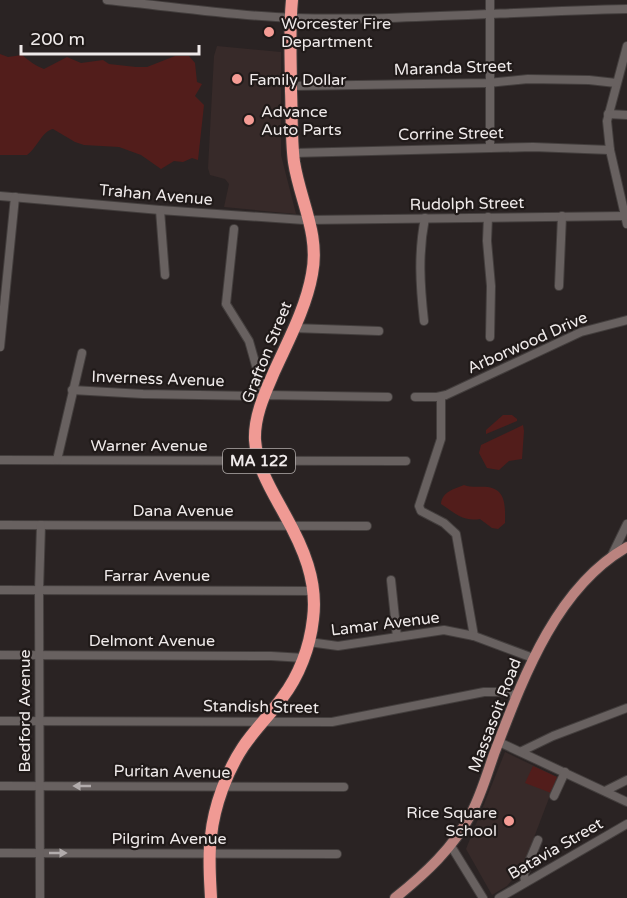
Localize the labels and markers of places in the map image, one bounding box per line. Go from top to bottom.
place label: Worcester Fire Department [281,14,391,52]
marker: Worcester Fire Department [262,25,276,39]
place label: Family Dollar [249,70,347,90]
marker: Family Dollar [230,72,244,86]
place label: Advance Auto Parts [261,102,342,140]
marker: Advance Auto Parts [242,113,256,127]
place label: Rice Square School [406,803,497,841]
marker: Rice Square School [502,814,516,828]

